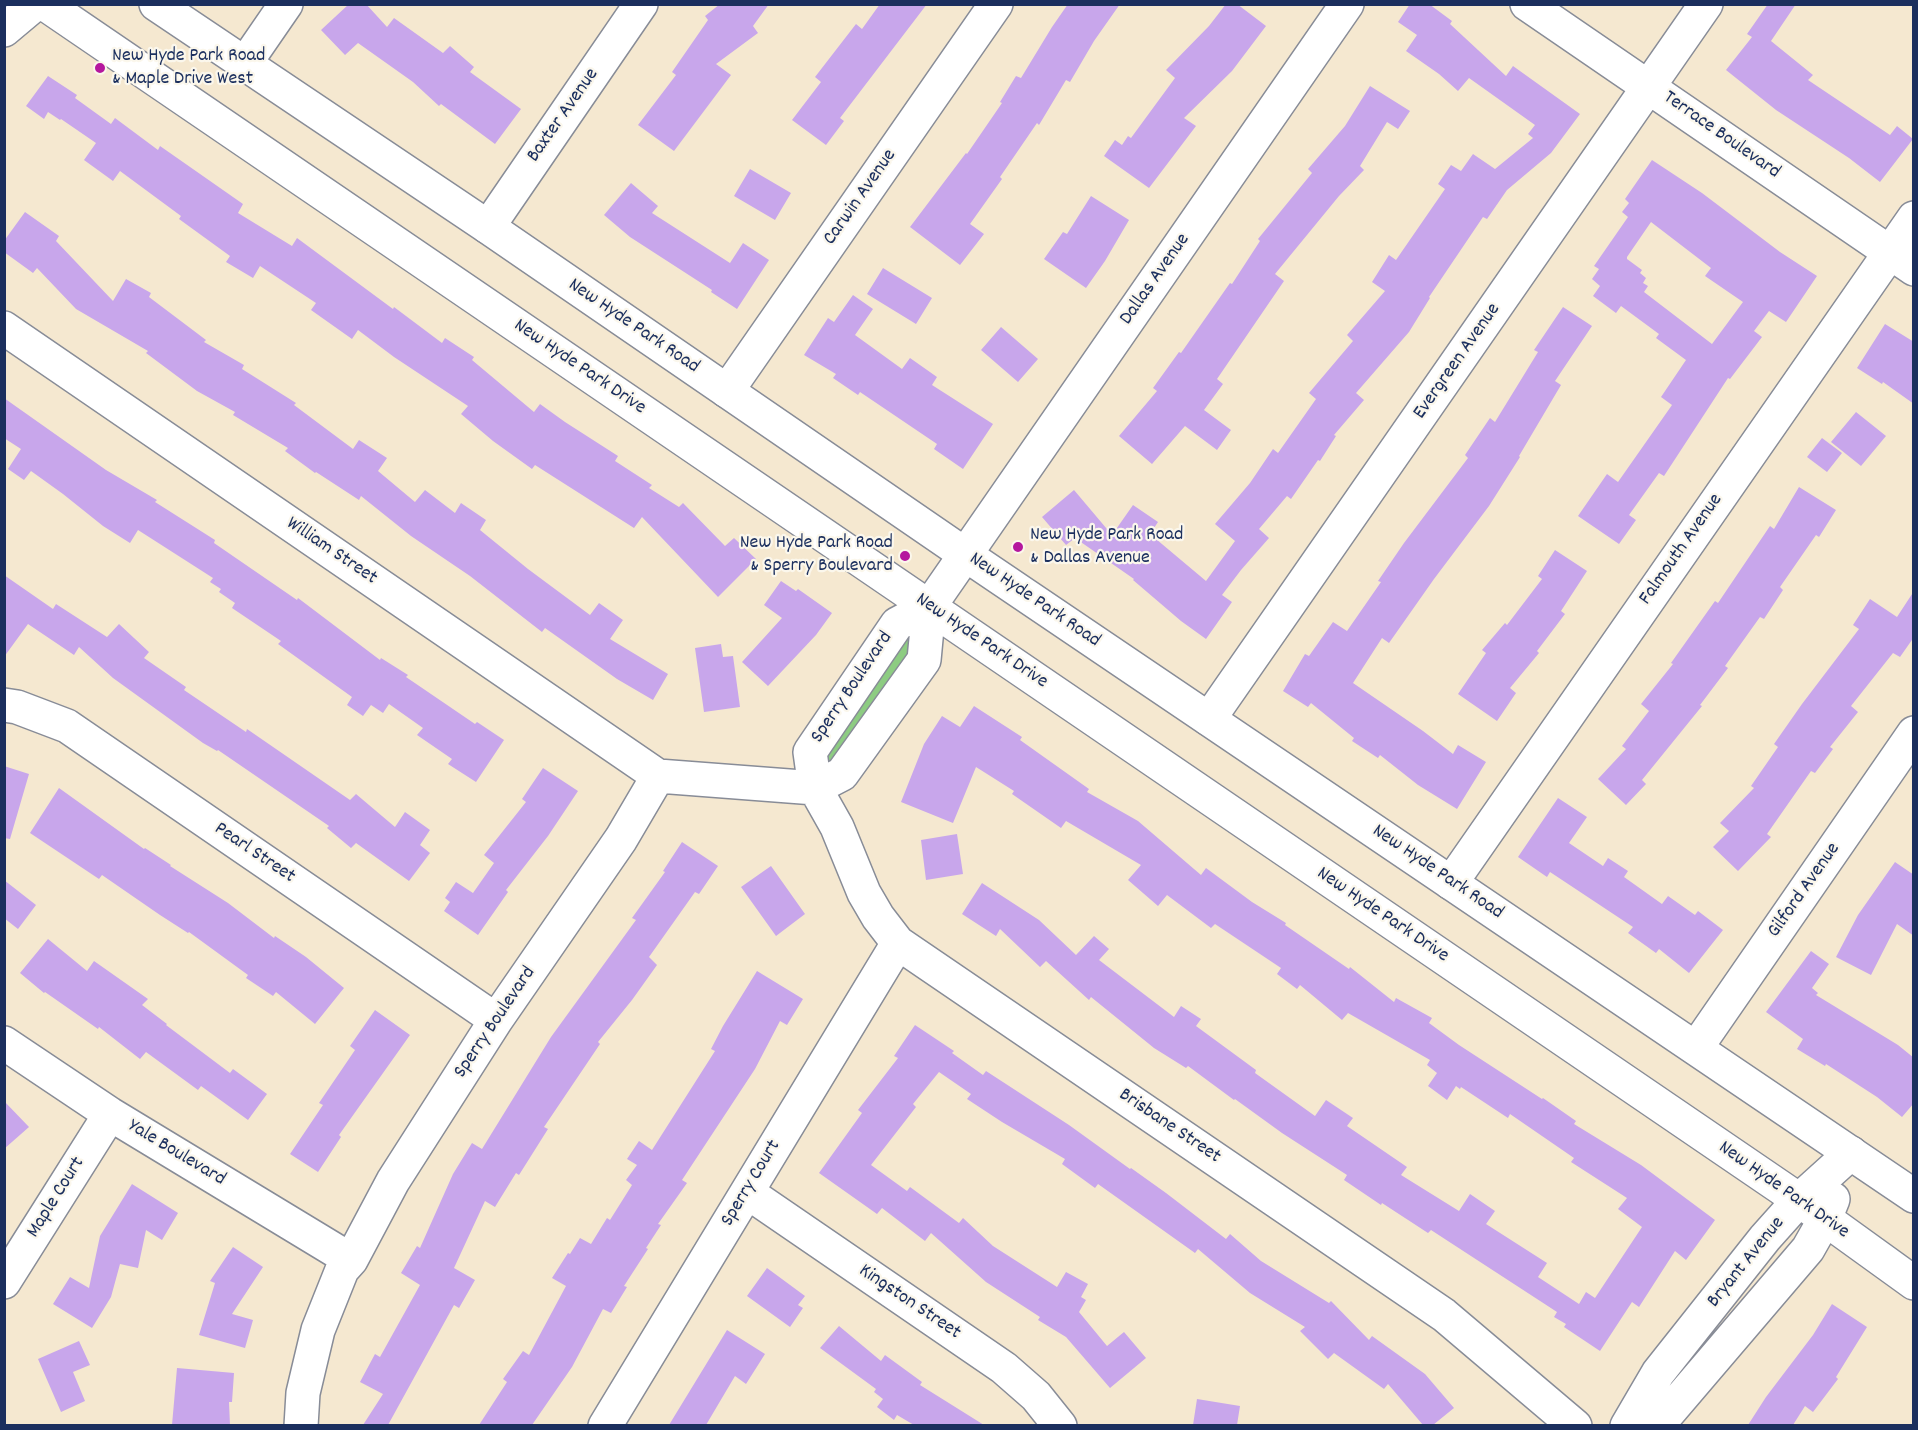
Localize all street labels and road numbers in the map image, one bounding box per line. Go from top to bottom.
street label: Baxter Avenue [523,64,605,168]
street label: Terrace Boulevard [1658,87,1784,185]
street label: Carwin Avenue [819,145,903,251]
street label: Dallas Avenue [1116,230,1196,330]
street label: New Hyde Park Road [563,274,703,380]
street label: Evergreen Avenue [1409,299,1507,425]
street label: New Hyde Park Drive [508,315,650,421]
street label: Falmouth Avenue [1635,490,1729,610]
street label: William Street [281,513,381,591]
street label: New Hyde Park Road [964,548,1104,654]
street label: New Hyde Park Drive [910,589,1052,695]
street label: Sperry Boulevard [807,628,899,748]
street label: Pearl Street [209,818,299,890]
street label: New Hyde Park Road [1367,820,1507,926]
street label: Gilford Avenue [1763,839,1847,943]
street label: New Hyde Park Drive [1311,863,1453,969]
street label: Sperry Boulevard [450,963,542,1083]
street label: Brisbane Street [1113,1084,1225,1170]
street label: Yale Boulevard [123,1115,229,1193]
street label: Sperry Court [717,1136,787,1232]
street label: New Hyde Park Drive [1713,1137,1853,1245]
street label: Maple Court [23,1153,91,1243]
street label: Bryant Avenue [1703,1213,1791,1313]
street label: Kingston Street [853,1260,965,1346]

